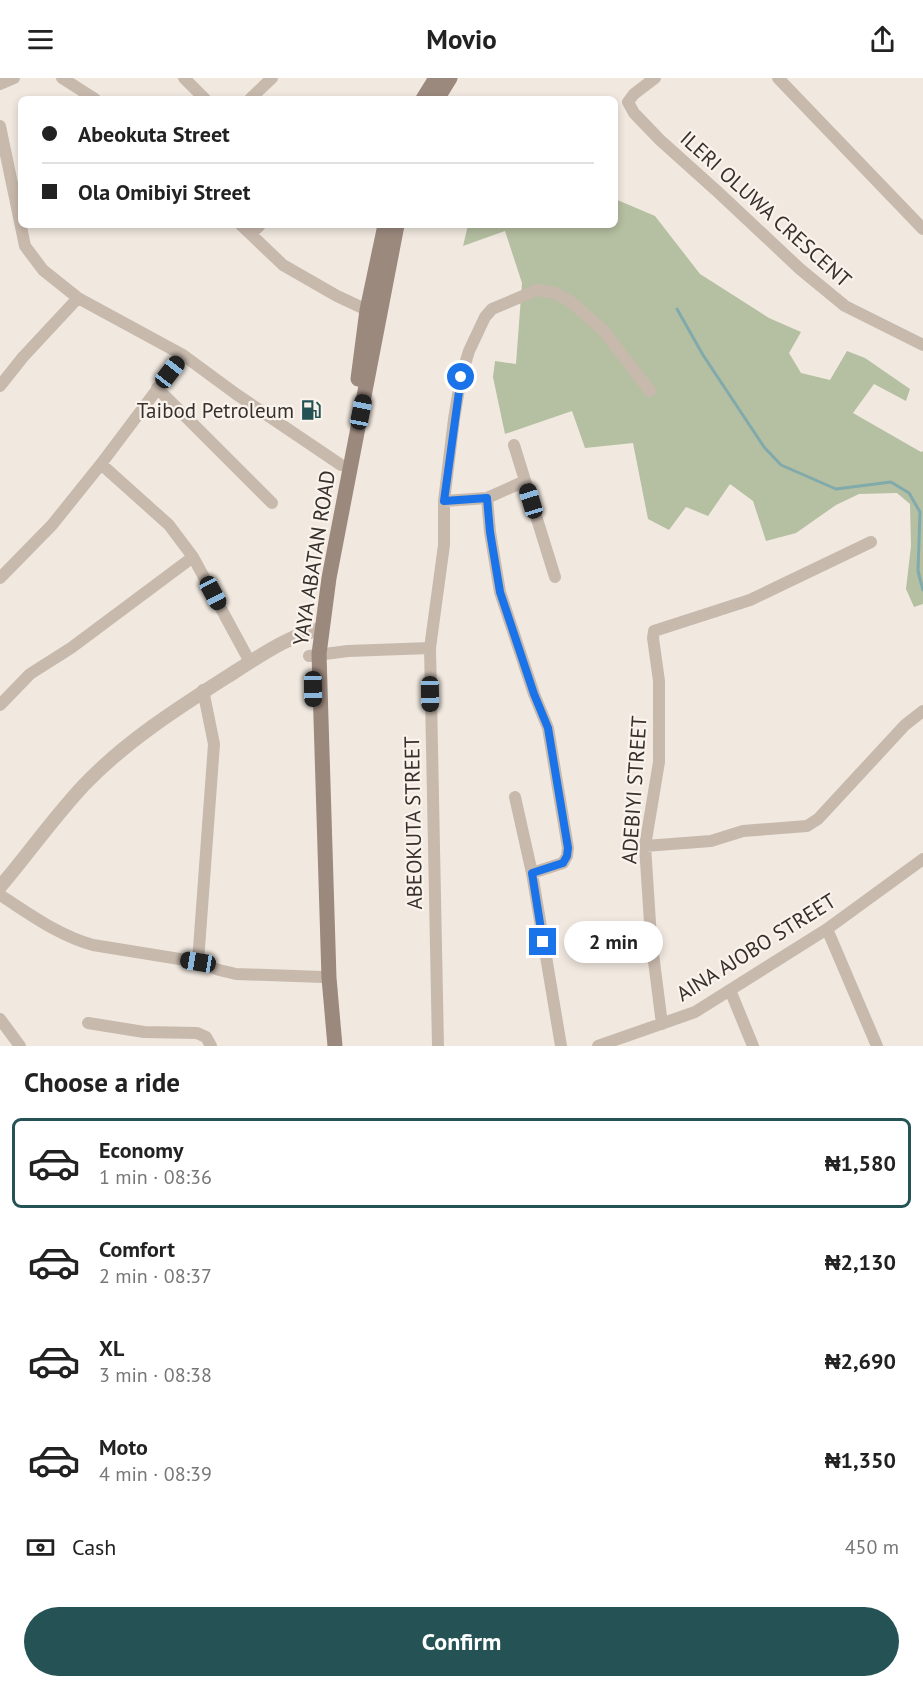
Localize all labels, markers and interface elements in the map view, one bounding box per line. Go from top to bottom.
text: Movio [426,22,497,56]
icon: menu [24,23,57,56]
icon: share [866,23,899,56]
text: Abeokuta Street [78,120,230,148]
street label: ILERI OLUWA CRESCENT [675,125,857,293]
text: Ola Omibiyi Street [78,178,250,206]
car [152,352,188,392]
route start [447,363,474,390]
car [349,393,373,431]
place label: Taibod Petroleum [137,397,294,424]
fuel station icon: Taibod Petroleum [299,398,323,422]
street label: YAYA ABATAN ROAD [287,469,341,647]
car [517,481,545,521]
car [197,573,229,613]
car [304,671,322,707]
car [421,676,439,712]
street label: ADEBIYI STREET [615,715,653,865]
street label: ABEOKUTA STREET [398,736,428,910]
street label: AINA AJOBO STREET [671,887,841,1007]
callout: 2 min [564,921,663,963]
route end [529,928,556,955]
text: 2 min [589,929,638,955]
car [179,950,217,974]
text: Choose a ride [24,1065,180,1099]
icon: car [27,1136,81,1190]
text: Economy [99,1136,183,1164]
text: ₦1,580 [825,1149,896,1177]
text: 1 min · 08:36 [99,1164,212,1190]
icon: car [27,1235,81,1289]
text: Comfort [99,1235,175,1263]
text: ₦2,130 [825,1248,896,1276]
text: 2 min · 08:37 [99,1263,212,1289]
icon: car [27,1334,81,1388]
text: XL [99,1334,124,1362]
text: ₦2,690 [825,1347,896,1375]
text: 3 min · 08:38 [99,1362,212,1388]
icon: car [27,1433,81,1487]
text: Moto [99,1433,148,1461]
text: ₦1,350 [825,1446,896,1474]
text: 4 min · 08:39 [99,1461,212,1487]
icon: cash [24,1531,57,1564]
text: Cash [72,1533,116,1561]
text: 450 m [845,1534,899,1560]
button: Confirm [24,1607,899,1676]

